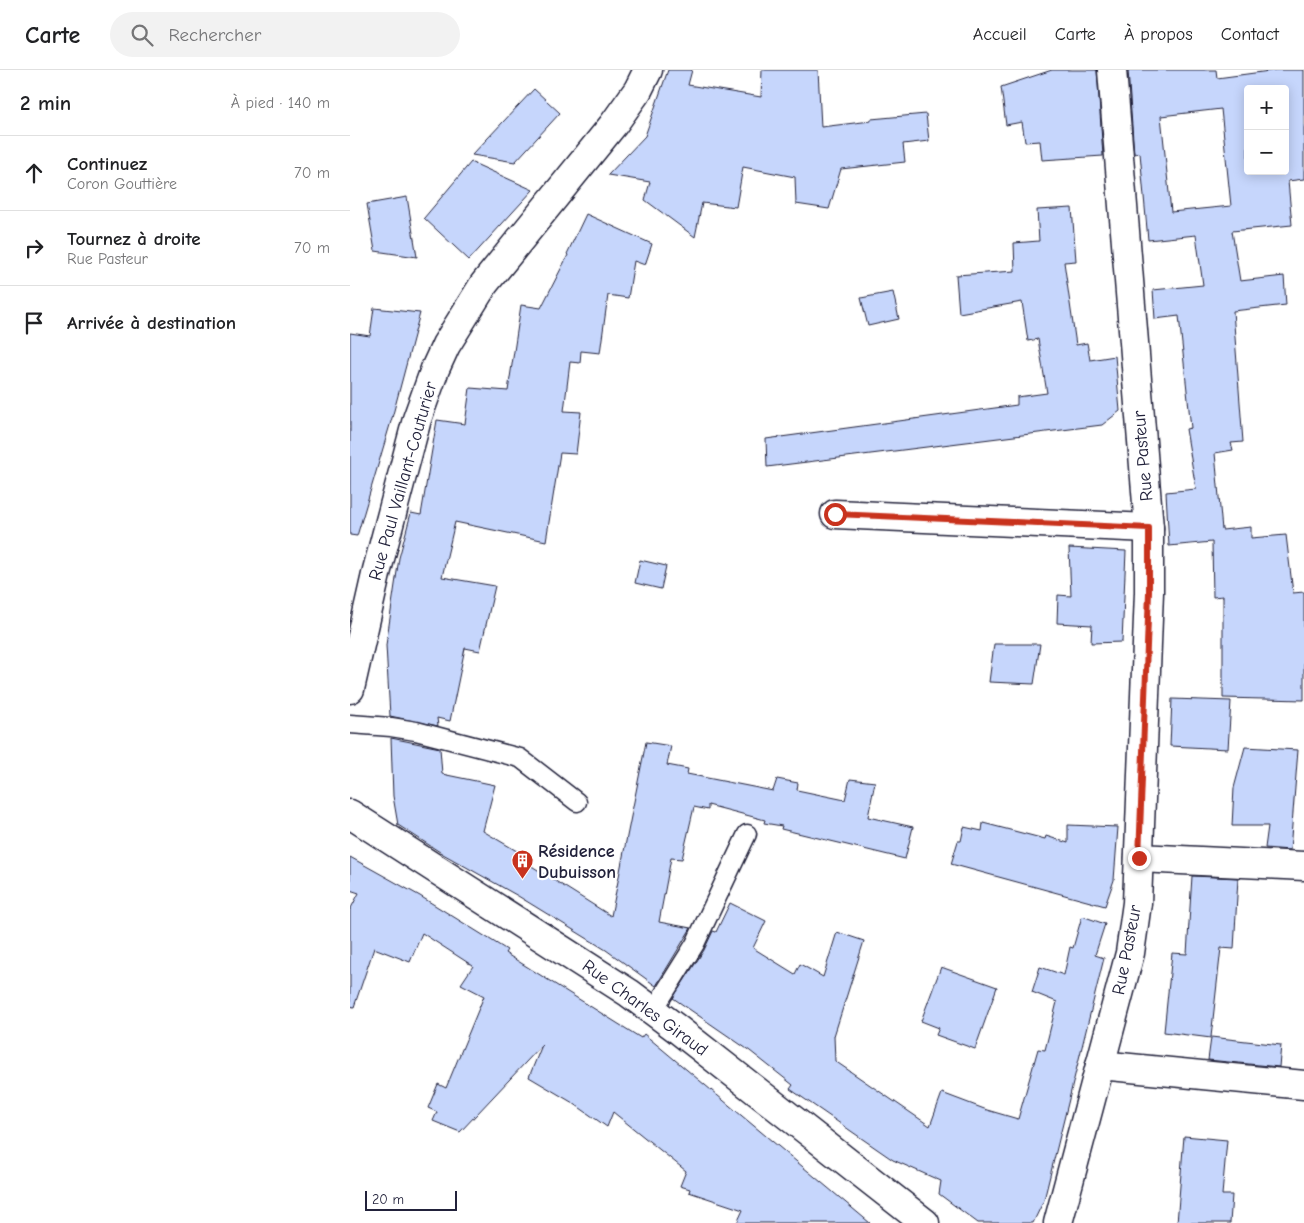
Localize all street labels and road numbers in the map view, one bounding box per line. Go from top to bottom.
street label: Rue Paul Vaillant-Couturier [365,378,442,583]
street label: Rue Pasteur [1128,409,1157,502]
street label: Rue Pasteur [1108,902,1146,997]
street label: Rue Charles Giraud [578,955,712,1061]

